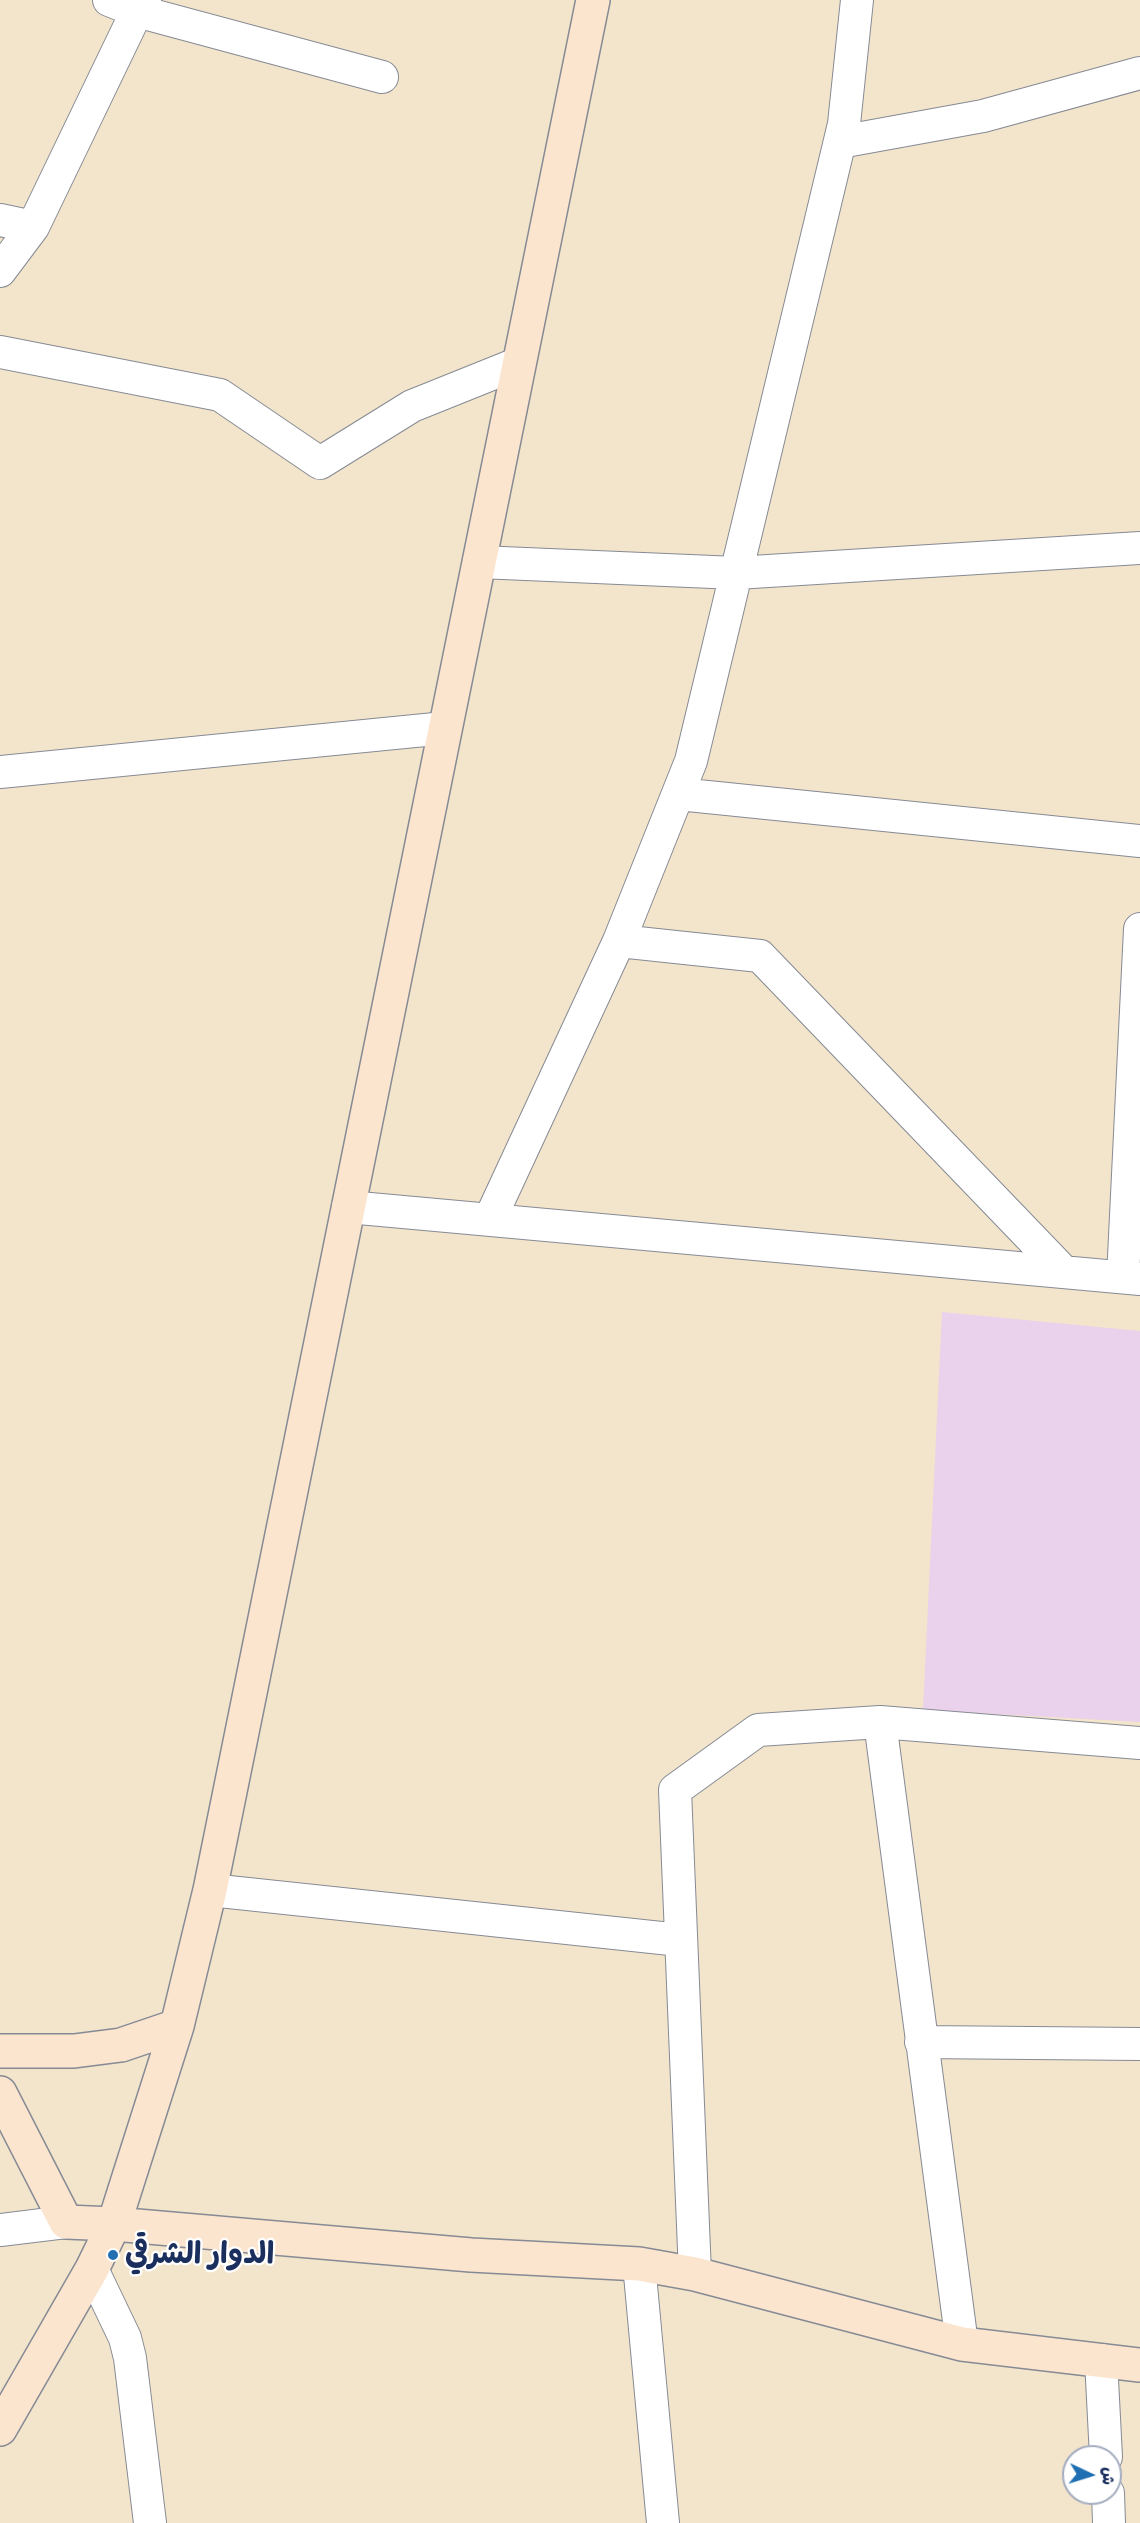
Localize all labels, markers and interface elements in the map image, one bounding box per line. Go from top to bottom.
place label: الدوار الشرقي [125,2237,274,2273]
marker: الدوار الشرقي [106,2248,120,2262]
north arrow [1062,2445,1122,2505]
text: ش [1097,2467,1119,2486]

